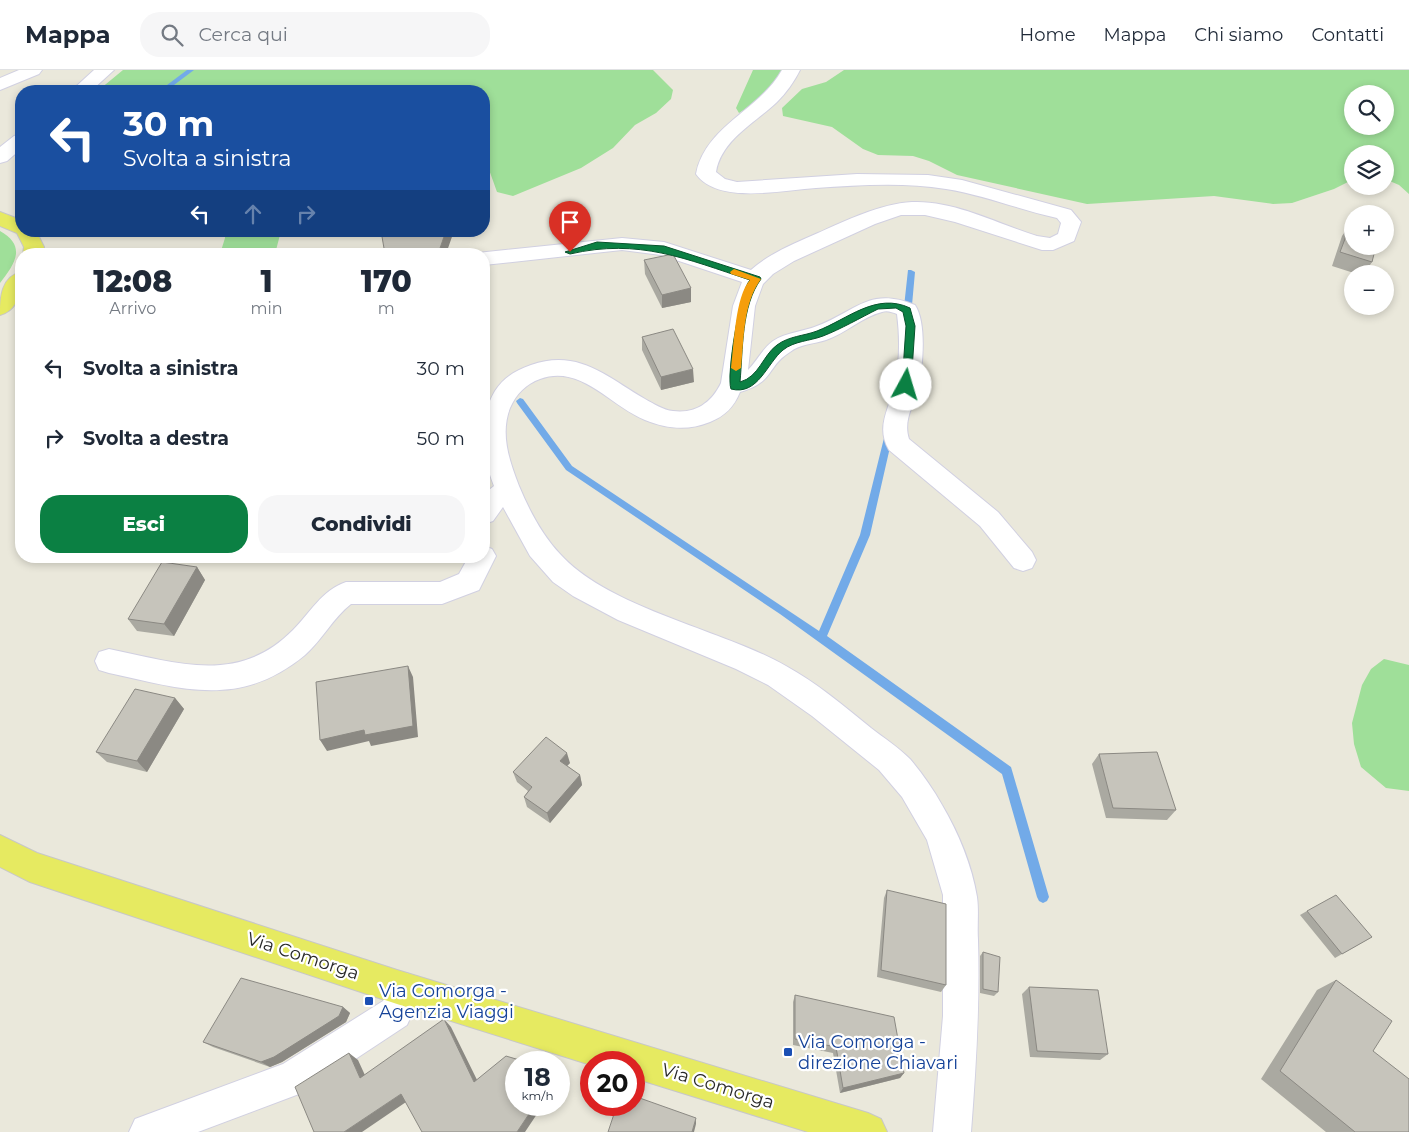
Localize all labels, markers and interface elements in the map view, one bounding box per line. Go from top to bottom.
search box [140,12,490,57]
text: Mappa [25,20,110,49]
icon: search [158,21,186,49]
text: Cerca qui [198,23,288,46]
text: Home [1020,24,1076,46]
text: Mappa [1104,24,1166,46]
text: Chi siamo [1194,24,1283,46]
text: Contatti [1311,24,1384,46]
map controls [1344,85,1394,315]
button: search [1344,85,1394,135]
text: 30 m [123,102,214,145]
icon: left [40,105,105,170]
text: Svolta a sinistra [123,145,291,172]
button: layers [1344,145,1394,195]
icon: left [186,200,214,228]
icon: ahead [239,200,267,228]
icon: right [292,200,320,228]
pin [549,201,591,252]
button: + [1344,205,1394,255]
icon: arrive [556,208,584,236]
text: 12:08 [93,263,172,300]
text: 1 [260,263,273,300]
text: 170 [361,263,412,300]
button: − [1344,265,1394,315]
text: Arrivo [109,299,156,318]
text: min [251,299,283,318]
text: m [378,299,395,318]
icon: left [40,354,68,382]
text: Svolta a sinistra [83,357,238,380]
text: 30 m [417,357,465,380]
position arrow [879,358,931,410]
icon: right [40,424,68,452]
text: Svolta a destra [83,427,229,450]
text: 50 m [417,427,465,450]
button: Esci [40,495,248,553]
button: Condividi [258,495,465,553]
street label: Via Comorga [244,928,362,984]
place label: Via Comorga - Agenzia Viaggi [379,980,514,1023]
marker: Via Comorga - Agenzia Viaggi [363,995,375,1007]
place label: Via Comorga - direzione Chiavari [798,1031,958,1074]
marker: Via Comorga - direzione Chiavari [782,1046,794,1058]
speed limit sign: 20 [580,1051,645,1116]
street label: Via Comorga [659,1058,777,1114]
text: 18 [524,1062,551,1092]
text: km/h [521,1088,554,1103]

